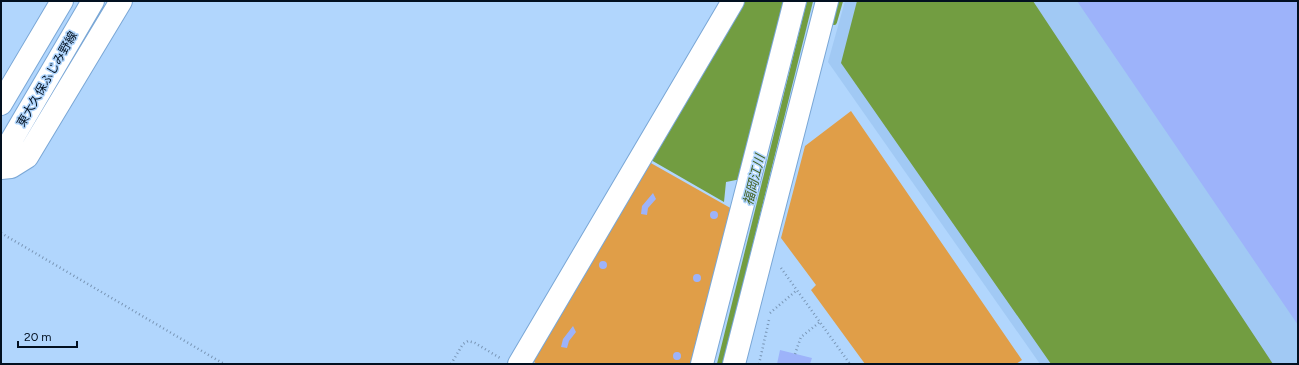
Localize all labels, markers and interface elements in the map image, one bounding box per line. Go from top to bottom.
street label: 東大久保ふじみ野線 [14,29,80,129]
water label: 福岡江川 [740,151,768,207]
scale bar [18,323,77,349]
text: 20 m [24,330,52,344]

